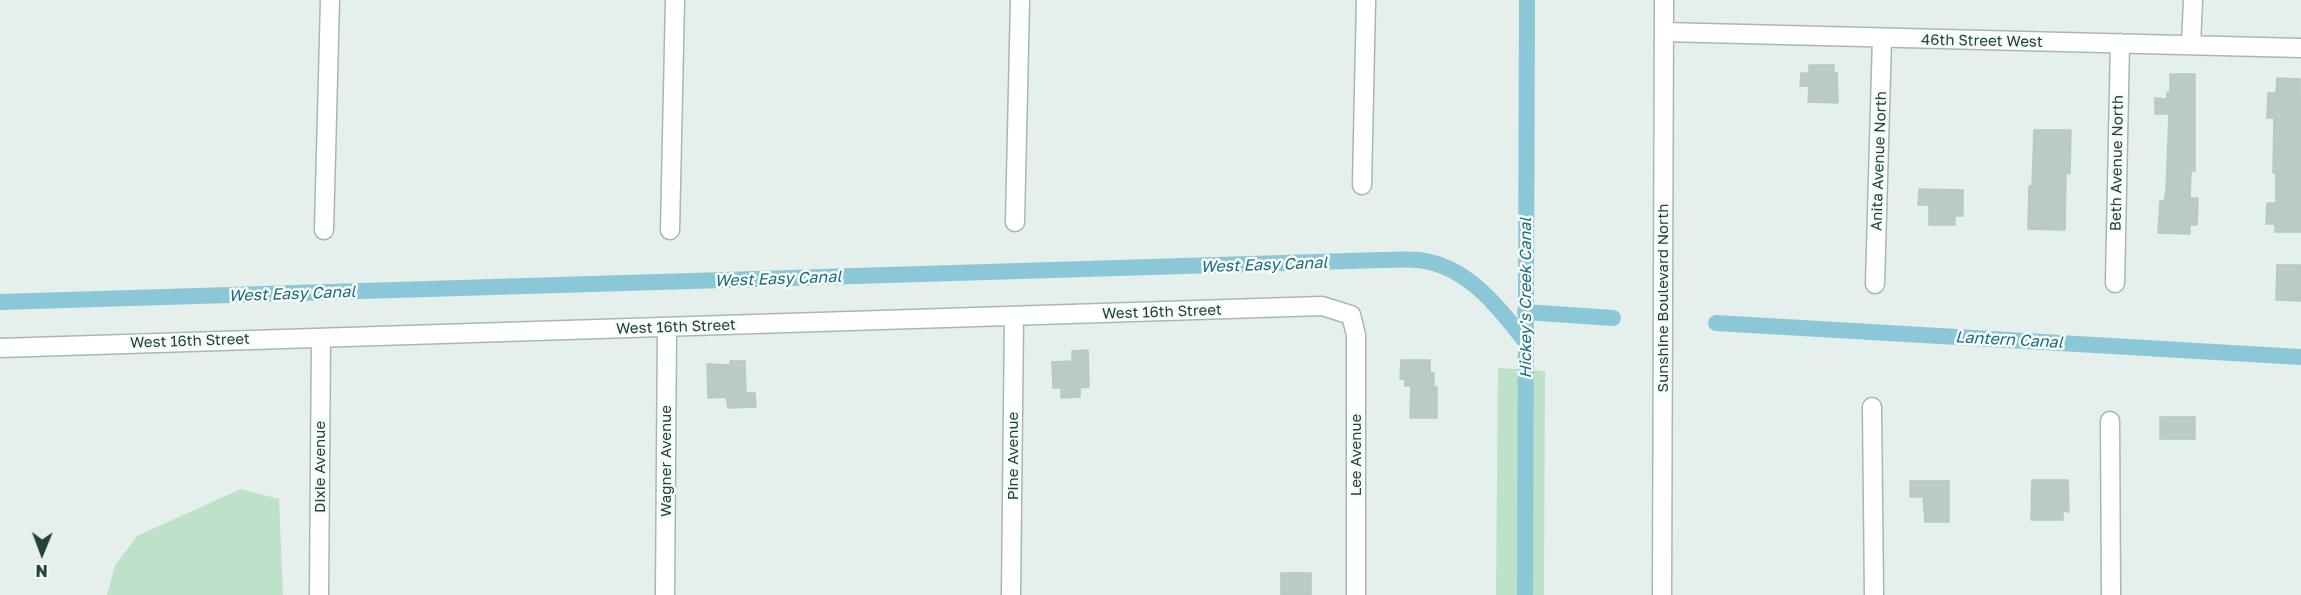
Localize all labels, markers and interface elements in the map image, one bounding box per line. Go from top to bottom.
street label: 46th Street West [1921,31,2043,51]
street label: Anita Avenue North [1868,91,1890,231]
street label: Beth Avenue North [2107,95,2127,231]
street label: Sunshine Boulevard North [1654,204,1672,392]
water label: Hickey's Creek Canal [1516,218,1536,378]
water label: West Easy Canal [1200,253,1328,277]
water label: West Easy Canal [714,267,842,291]
water label: West Easy Canal [228,282,356,306]
street label: West 16th Street [1102,301,1222,323]
street label: West 16th Street [616,316,736,338]
water label: Lantern Canal [1955,328,2063,352]
street label: West 16th Street [130,330,250,352]
street label: Wagner Avenue [657,405,675,517]
street label: Pine Avenue [1004,412,1022,500]
street label: Lee Avenue [1347,414,1365,496]
street label: Dixie Avenue [311,421,329,513]
north arrow [12,523,72,583]
text: N [35,561,48,581]

